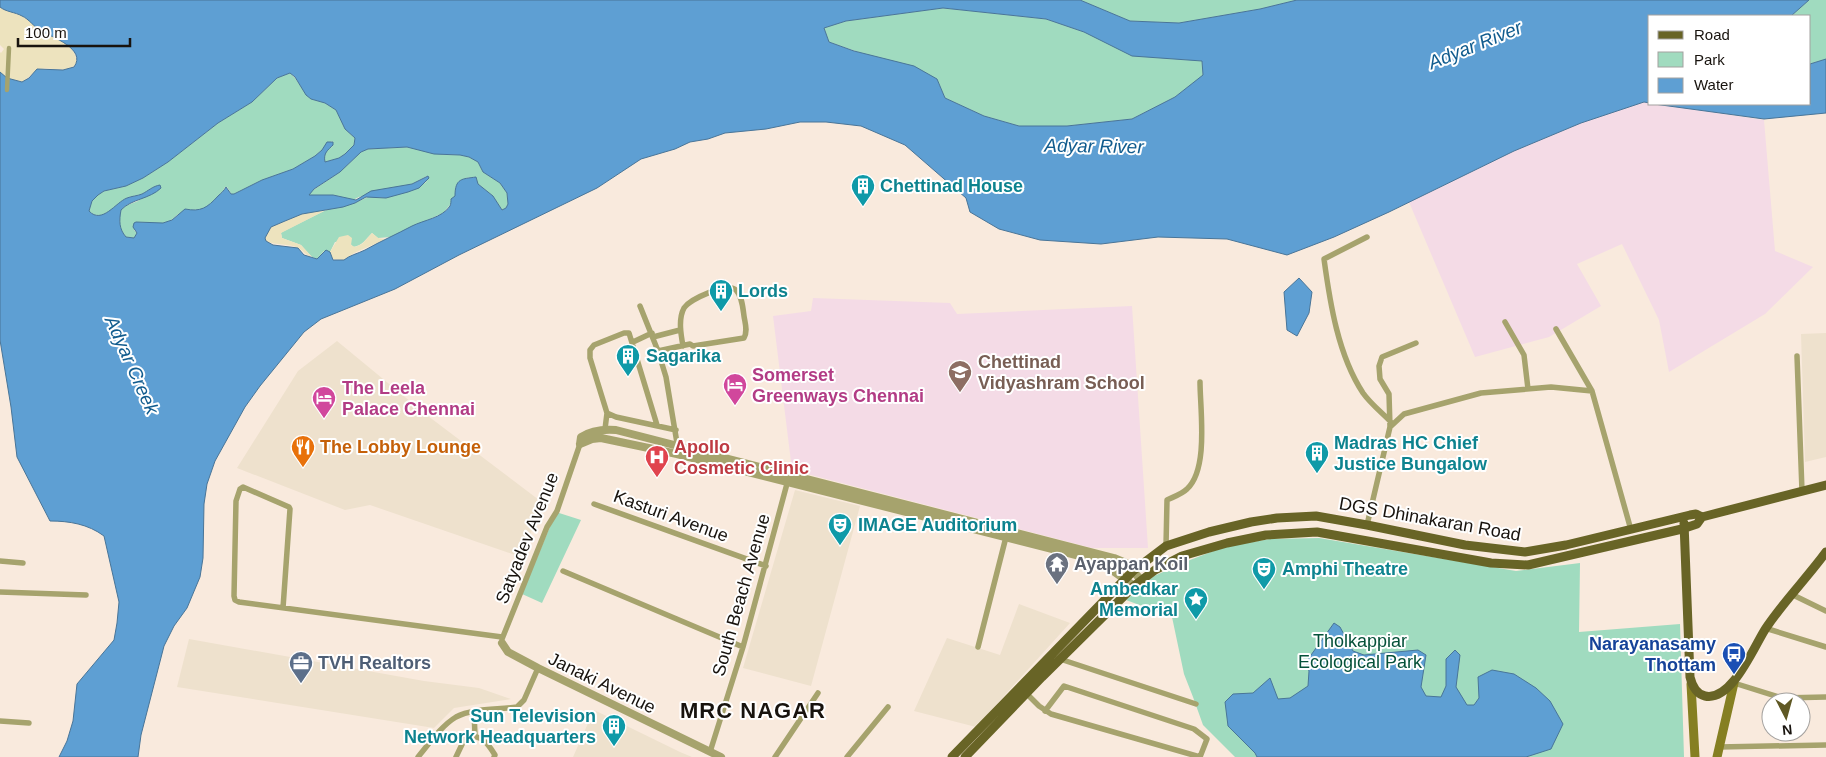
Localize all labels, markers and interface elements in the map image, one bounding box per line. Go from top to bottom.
scale bar [18,15,130,47]
legend [1648,15,1811,105]
water label: Adyar River [1424,16,1526,74]
text: 100 m [25,24,67,41]
text: Road [1694,26,1730,43]
text: Park [1694,51,1725,68]
text: Water [1694,76,1733,93]
water label: Adyar River [1043,135,1144,157]
building icon: Chettinad House [850,173,876,207]
place label: Chettinad House [880,176,1023,196]
building icon: Lords [708,278,734,312]
place label: Lords [738,281,788,301]
water label: Adyar Creek [101,312,164,419]
building icon: Sagarika [615,343,641,377]
place label: Sagarika [646,346,722,366]
place label: Chettinad Vidyashram School [978,352,1145,393]
school or university icon: Chettinad Vidyashram School [947,359,973,393]
place label: Somerset Greenways Chennai [752,365,924,406]
hotel icon: Somerset Greenways Chennai [722,372,748,406]
place label: The Leela Palace Chennai [342,378,475,419]
hotel icon: The Leela Palace Chennai [311,385,337,419]
place label: Madras HC Chief Justice Bungalow [1334,433,1488,474]
restaurant icon: The Lobby Lounge [290,434,316,468]
place label: The Lobby Lounge [320,437,481,457]
place label: Apollo Cosmetic Clinic [674,437,809,478]
building icon: Madras HC Chief Justice Bungalow [1304,440,1330,474]
hospital icon: Apollo Cosmetic Clinic [644,444,670,478]
street label: Satyadev Avenue [492,469,562,607]
street label: Kasturi Avenue [611,486,731,546]
street label: DGS Dhinakaran Road [1338,493,1522,545]
street label: South Beach Avenue [708,512,774,678]
theatre icon: IMAGE Auditorium [827,512,853,546]
place label: IMAGE Auditorium [858,515,1017,535]
temple icon: Ayappan Koil [1044,551,1070,585]
place label: Ayappan Koil [1074,554,1188,574]
theatre icon: Amphi Theatre [1251,556,1277,590]
place label: Amphi Theatre [1282,559,1408,579]
place label: Ambedkar Memorial [1090,579,1178,620]
place icon: Ambedkar Memorial [1183,586,1209,620]
park label: Tholkappiar Ecological Park [1298,631,1423,672]
place label: Narayanasamy Thottam [1589,634,1716,675]
bus stop icon: Narayanasamy Thottam [1721,641,1747,675]
street label: Janaki Avenue [545,648,659,718]
office icon: TVH Realtors [288,650,314,684]
place label: TVH Realtors [318,653,431,673]
north arrow [1761,692,1811,742]
district label: MRC NAGAR [680,698,826,723]
place label: Sun Television Network Headquarters [404,706,596,747]
building icon: Sun Television Network Headquarters [601,713,627,747]
text: N [1781,721,1793,738]

